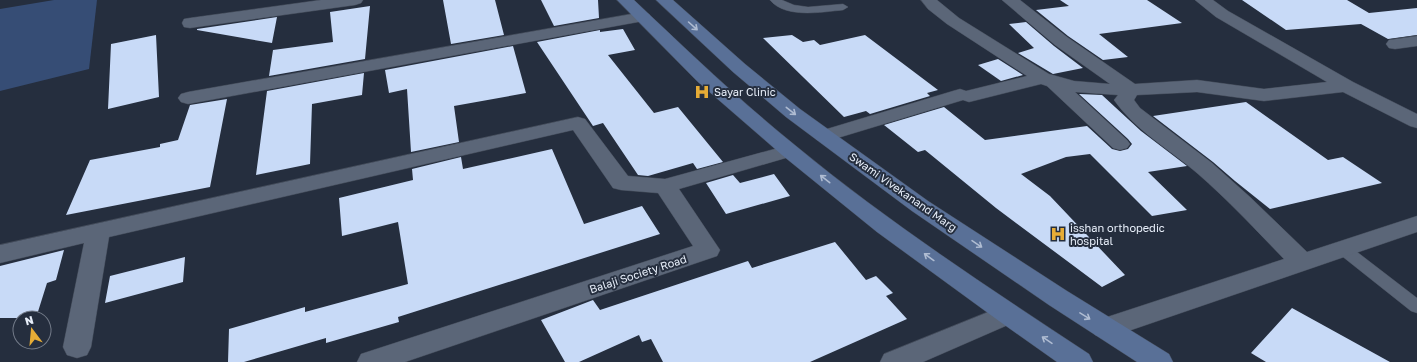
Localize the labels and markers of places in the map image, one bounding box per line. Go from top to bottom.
hospital icon: Sayar Clinic [693,83,711,101]
place label: Sayar Clinic [714,85,776,98]
place label: isshan orthopedic hospital [1070,221,1165,247]
hospital icon: isshan orthopedic hospital [1049,225,1067,243]

